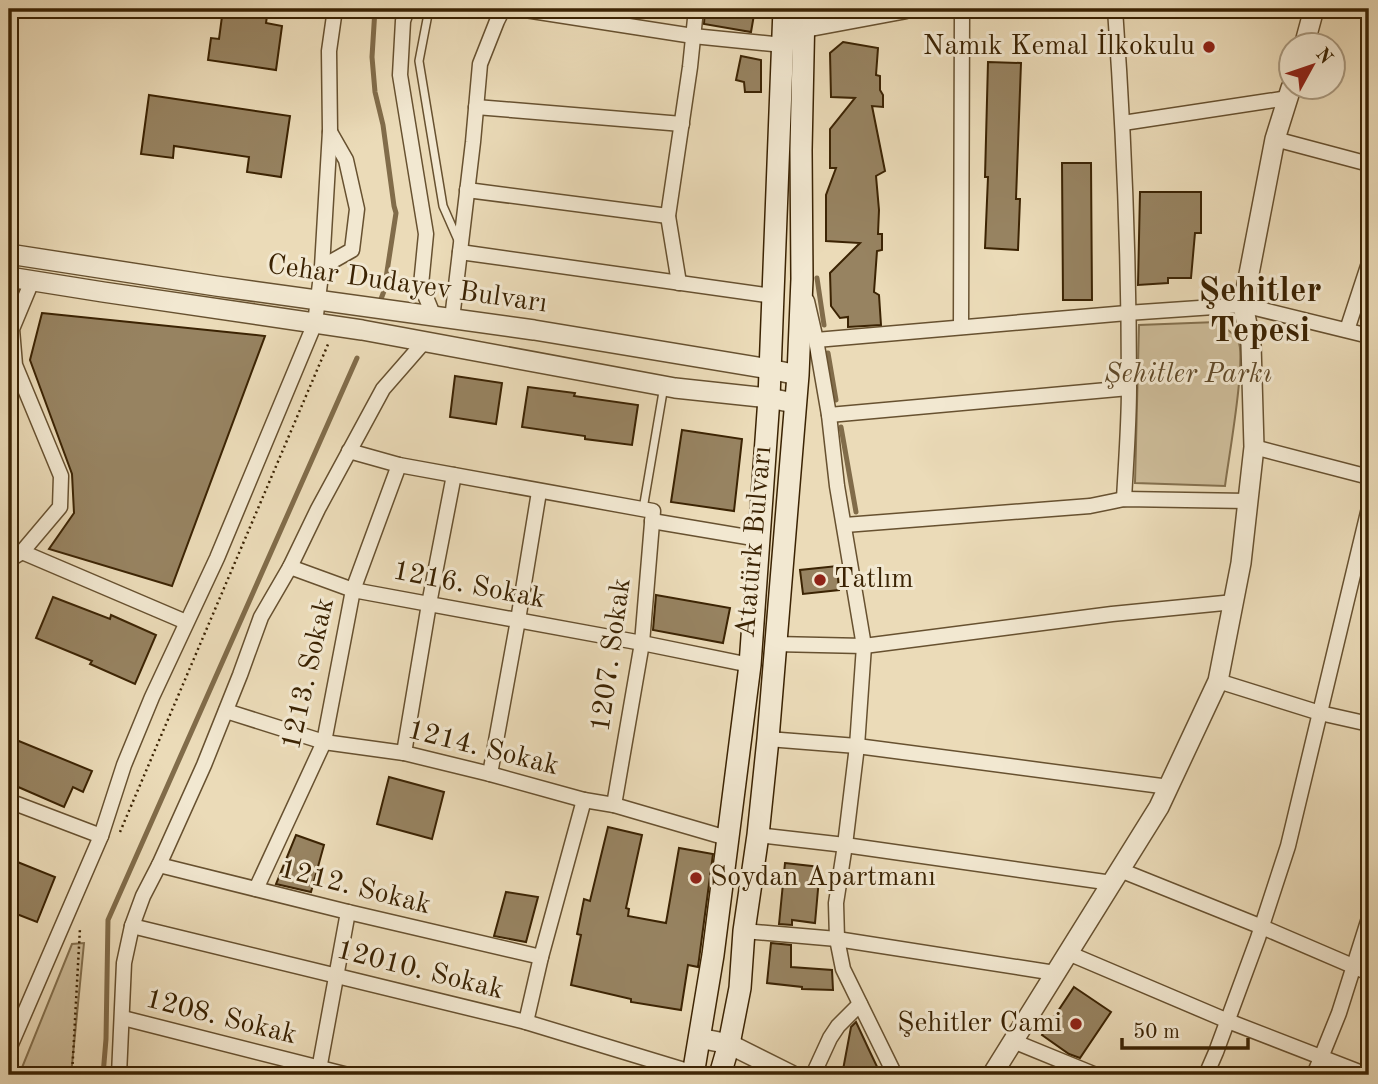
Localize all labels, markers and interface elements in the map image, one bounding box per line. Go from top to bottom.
place label: Namık Kemal İlkokulu [923,29,1195,61]
north arrow [1276,32,1346,102]
marker: Namık Kemal İlkokulu [1201,39,1217,55]
text: N [1311,45,1335,69]
street label: Cehar Dudayev Bulvarı [265,251,549,319]
district label: Şehitler Tepesi [1198,274,1322,349]
park label: Şehitler Parkı [1104,361,1272,389]
street label: Atatürk Bulvarı [733,445,777,639]
street label: 1216. Sokak [390,557,548,615]
place label: Tatlım [834,566,914,594]
marker: Tatlım [812,572,828,588]
street label: 1207. Sokak [587,576,637,734]
street label: 1213. Sokak [278,595,340,753]
street label: 1214. Sokak [404,717,562,781]
street label: 1212. Sokak [276,856,434,920]
place label: Soydan Apartmanı [710,864,936,892]
marker: Soydan Apartmanı [688,870,704,886]
street label: 12010. Sokak [334,937,506,1005]
street label: 1208. Sokak [142,986,300,1050]
scale bar [1122,1007,1248,1051]
place label: Şehitler Cami [897,1010,1062,1038]
marker: Şehitler Cami [1068,1016,1084,1032]
text: 50 m [1133,1022,1180,1043]

